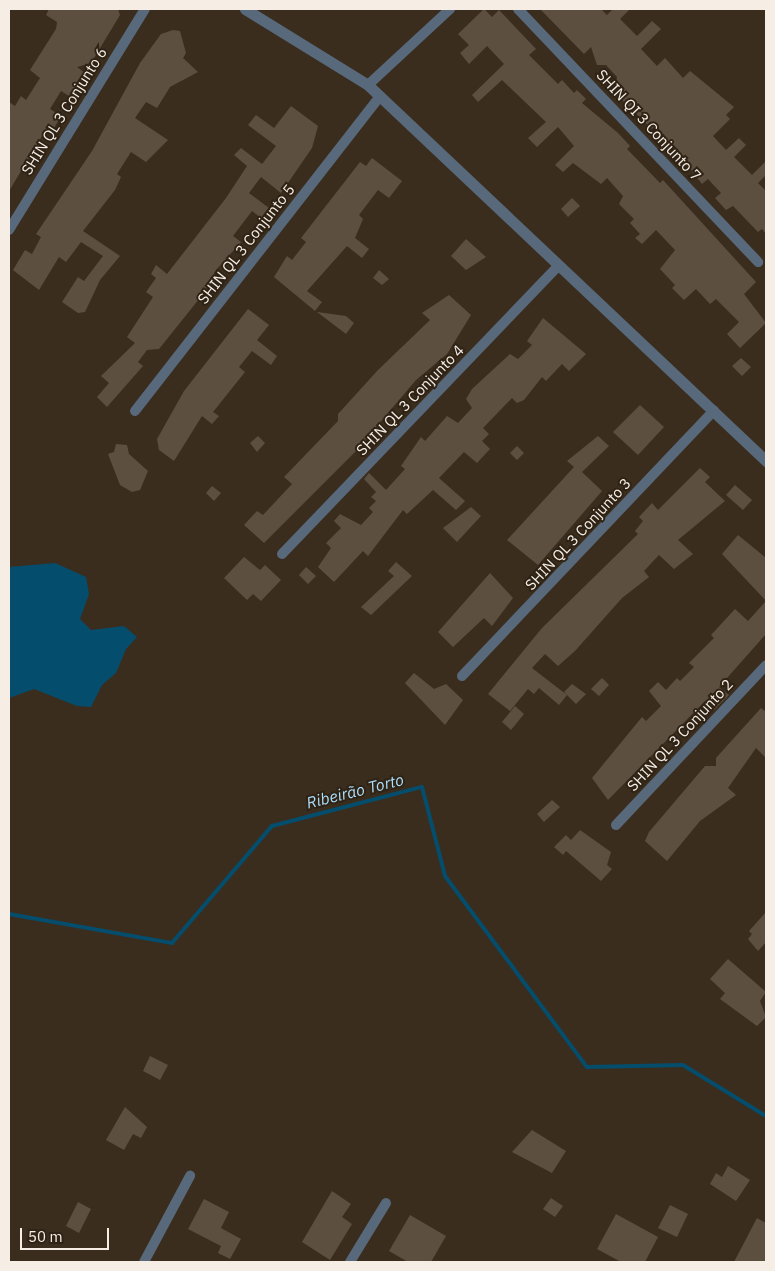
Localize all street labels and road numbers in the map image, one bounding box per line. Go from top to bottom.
street label: SHIN QL 3 Conjunto 6 [17,44,111,178]
street label: SHIN QI 3 Conjunto 7 [593,66,705,184]
street label: SHIN QL 3 Conjunto 5 [194,181,298,307]
street label: SHIN QL 3 Conjunto 4 [353,341,467,459]
street label: SHIN QL 3 Conjunto 3 [521,474,635,594]
street label: SHIN QL 3 Conjunto 2 [623,675,737,795]

